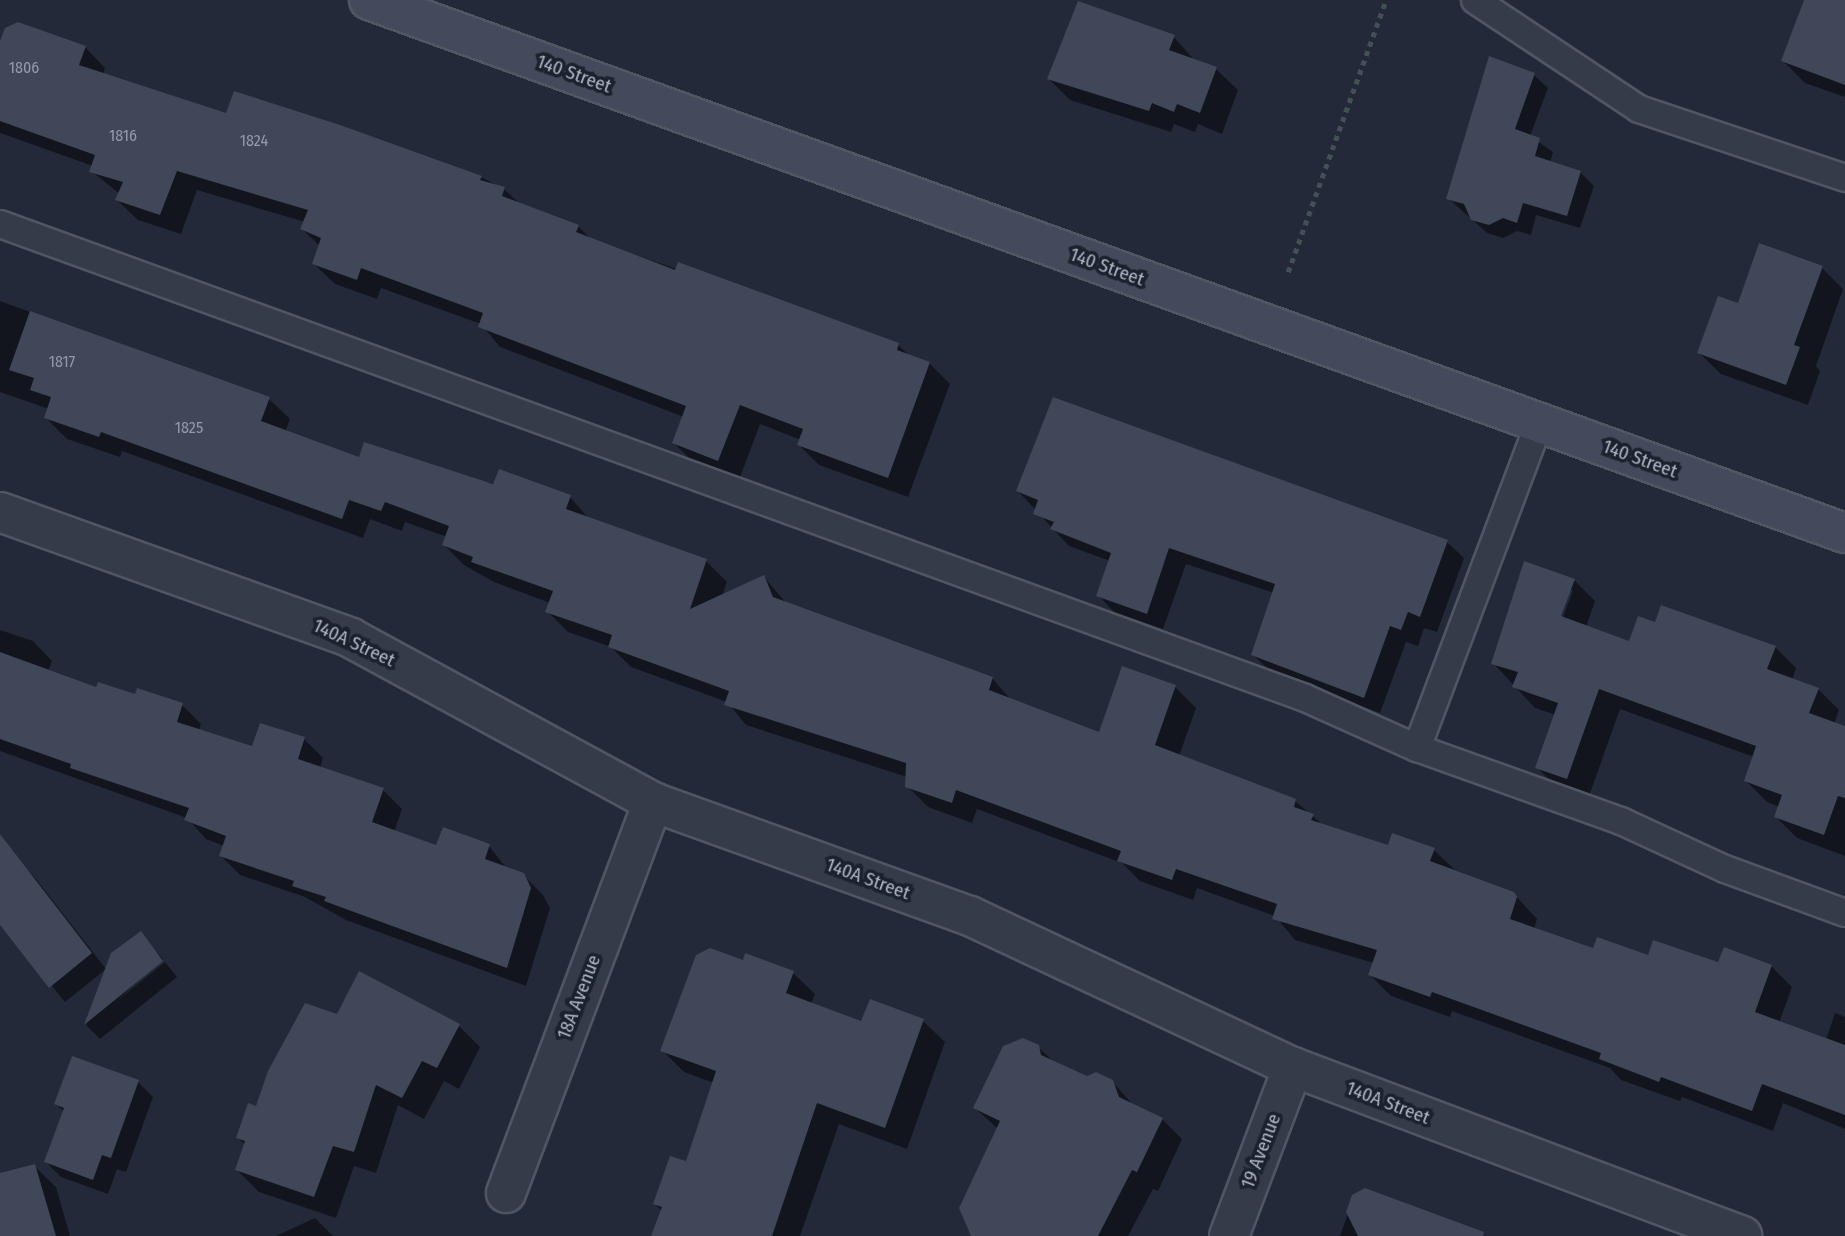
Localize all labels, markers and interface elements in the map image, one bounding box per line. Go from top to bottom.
street label: 140 Street [534,50,614,98]
house number: 1806 [9,58,39,78]
house number: 1816 [109,126,137,146]
house number: 1824 [240,131,268,151]
street label: 140 Street [1067,243,1147,291]
house number: 1817 [49,352,75,372]
house number: 1825 [175,418,203,438]
street label: 140 Street [1600,435,1680,483]
street label: 140A Street [309,614,399,672]
street label: 140A Street [823,853,913,905]
street label: 18A Avenue [553,952,605,1042]
street label: 140A Street [1343,1077,1433,1129]
street label: 19 Avenue [1236,1110,1286,1192]

